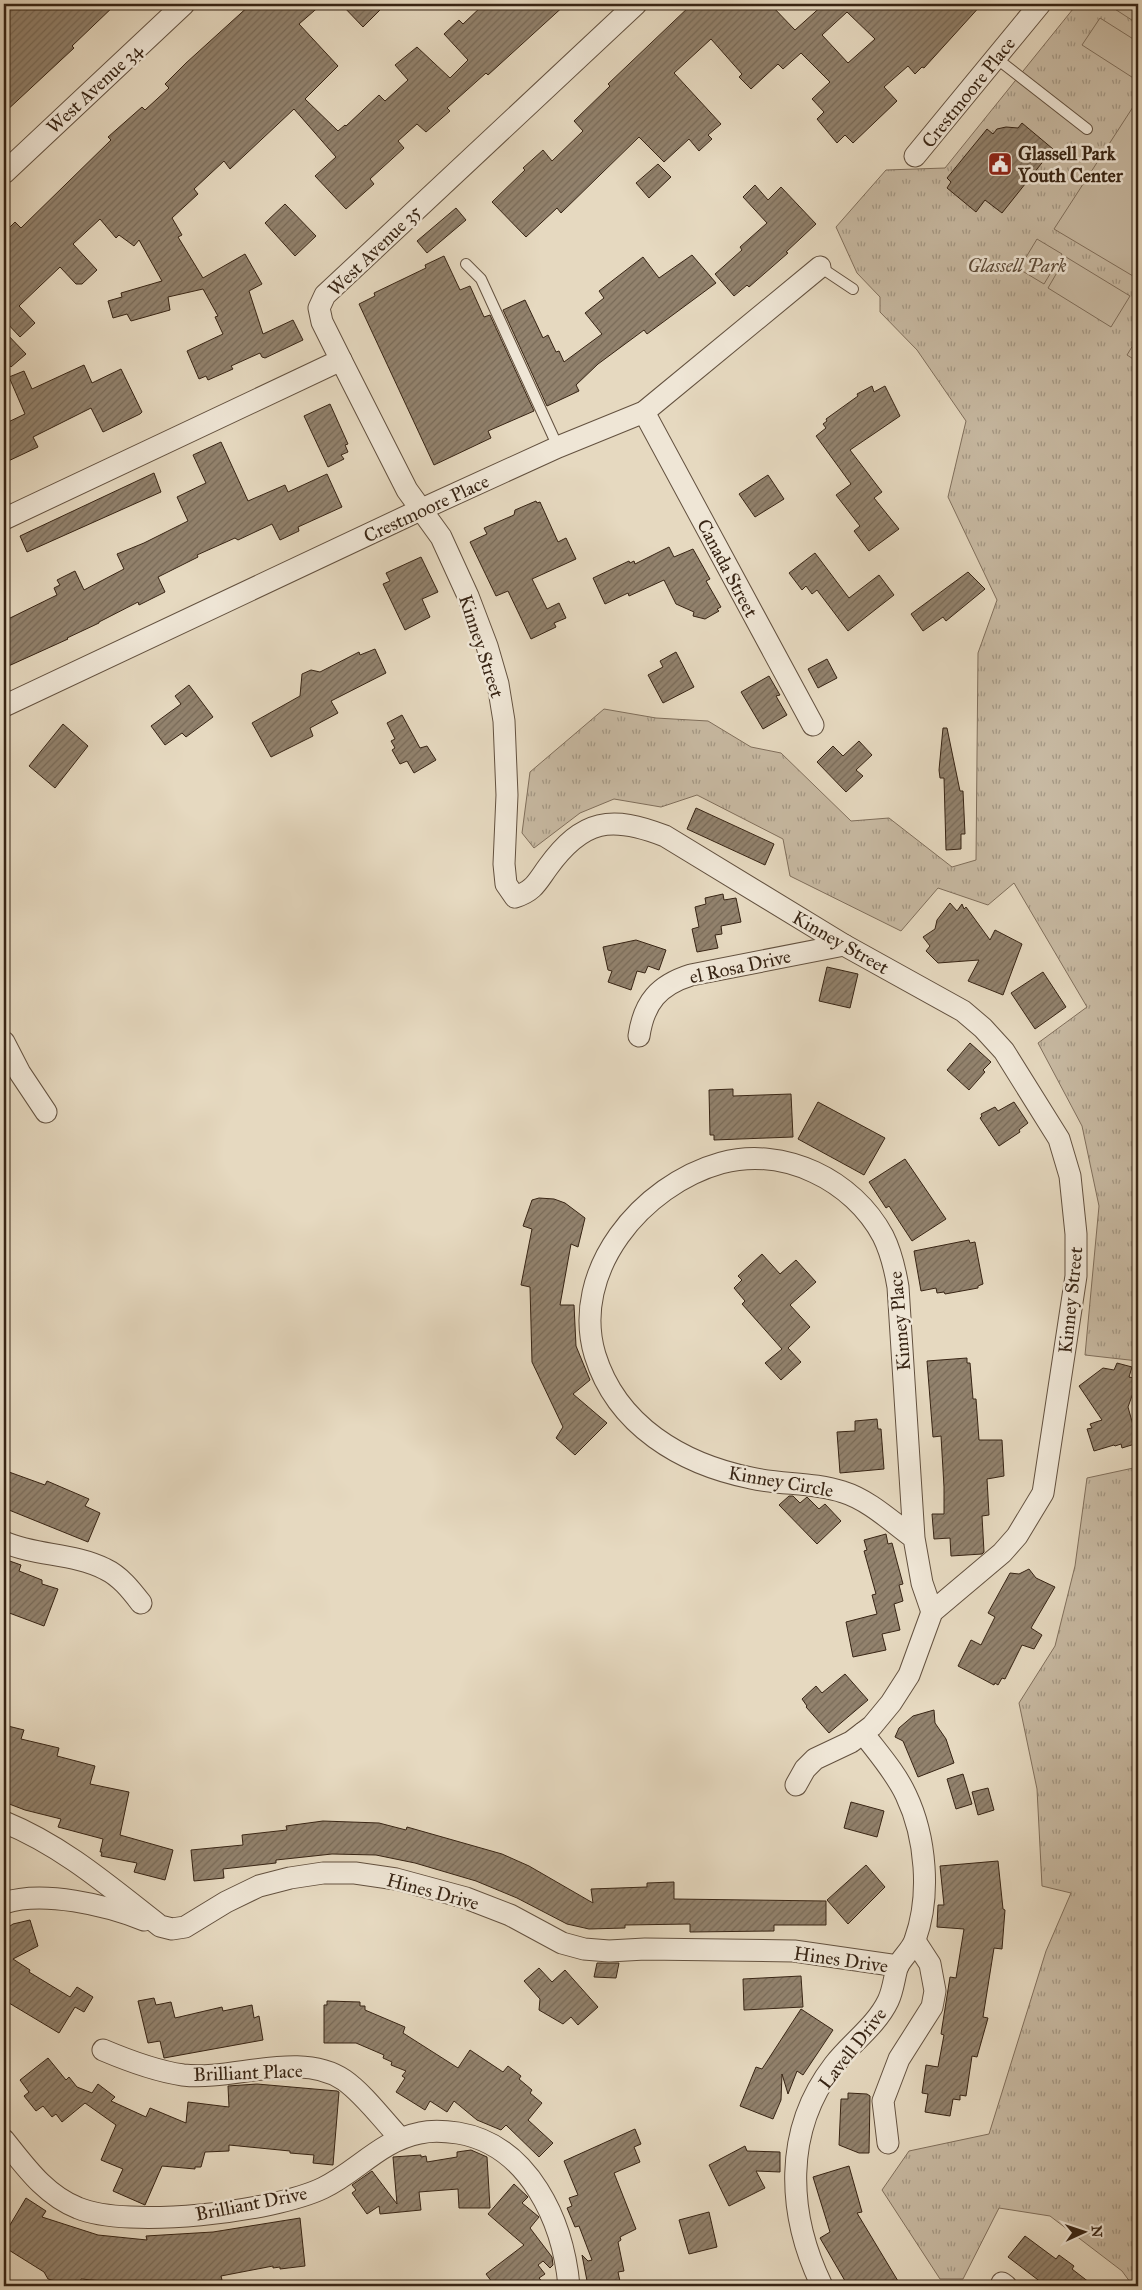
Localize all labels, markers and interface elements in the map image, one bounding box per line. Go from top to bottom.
street label: Crestmoore Place [917,32,1020,152]
street label: West Avenue 34 [42,38,147,138]
place label: Glassell Park Youth Center [1017,142,1124,187]
public building icon: Glassell Park Youth Center [987,151,1013,177]
street label: West Avenue 35 [323,200,426,300]
park label: Glassell Park [967,254,1067,277]
street label: Crestmoore Place [360,469,493,548]
street label: Canada Street [692,515,763,622]
street label: Kinney Street [454,592,509,701]
street label: Kinney Street [789,906,893,979]
street label: el Rosa Drive [687,945,793,988]
street label: Kinney Street [1053,1245,1088,1355]
street label: Kinney Place [884,1270,915,1372]
street label: Kinney Circle [727,1461,835,1502]
street label: Hines Drive [384,1868,482,1915]
street label: Hines Drive [792,1942,890,1977]
street label: Lavell Drive [813,2003,891,2094]
street label: Brilliant Place [193,2059,303,2086]
street label: Brilliant Drive [193,2181,309,2226]
north arrow [1060,2208,1110,2258]
text: N [1088,2225,1105,2238]

